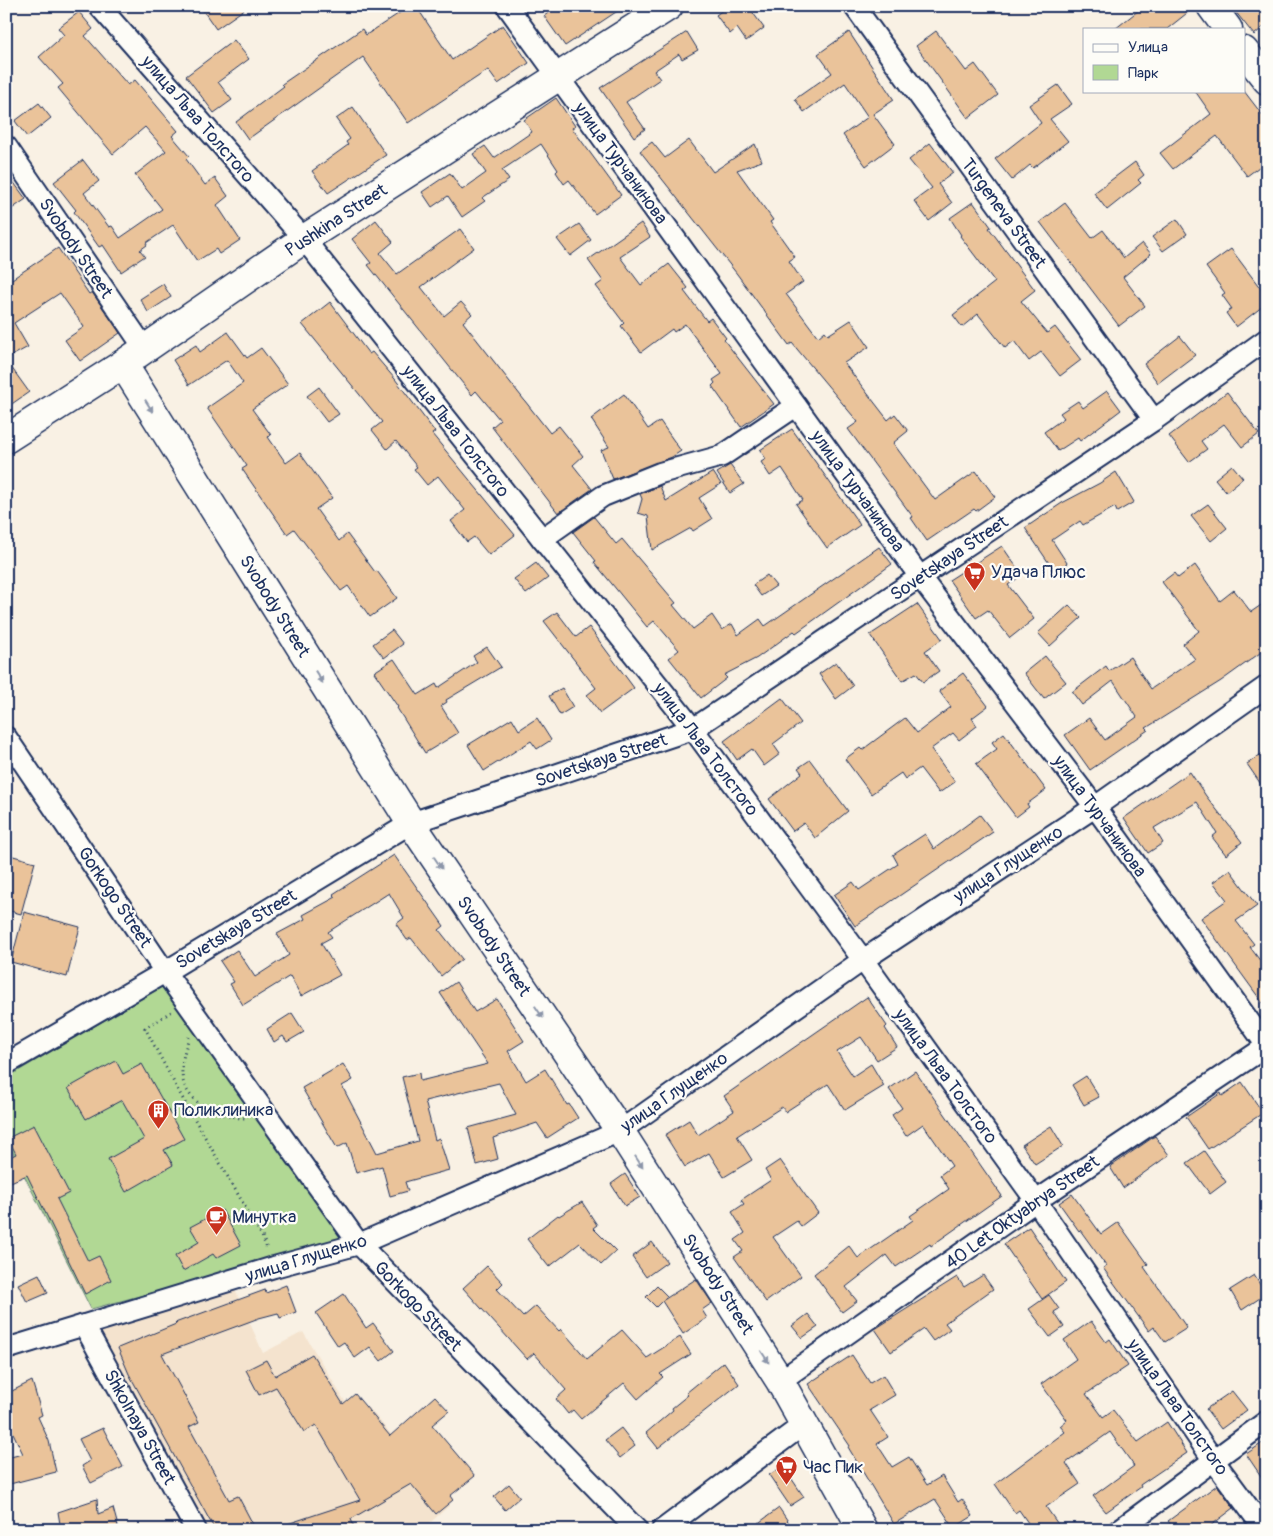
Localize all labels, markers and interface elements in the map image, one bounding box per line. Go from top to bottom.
legend [1083,28,1246,92]
text: Улица [1128,38,1168,57]
street label: улица Льва Толстого [135,50,259,188]
text: Парк [1128,64,1159,83]
street label: улица Турчанинова [568,97,673,229]
street label: Turgeneva Street [956,154,1052,274]
street label: Pushkina Street [281,178,392,262]
street label: Svobody Street [34,194,118,303]
street label: улица Льва Толстого [396,360,515,502]
one-way arrow [144,399,154,412]
street label: улица Турчанинова [805,425,910,557]
street label: Sovetskaya Street [886,510,1013,606]
street label: Svobody Street [234,551,315,662]
supermarket icon: Удача Плюс [963,560,987,591]
place label: Удача Плюс [991,561,1086,584]
one-way arrow [315,670,324,683]
street label: улица Льва Толстого [647,677,764,821]
street label: Sovetskaya Street [532,728,671,793]
street label: улица Турчанинова [1047,750,1152,882]
street label: улица Глущенко [948,820,1068,909]
street label: Gorkogo Street [72,842,157,953]
one-way arrow [433,856,443,870]
street label: Sovetskaya Street [172,884,302,975]
street label: Svobody Street [452,892,536,1001]
street label: улица Льва Толстого [888,1003,1003,1149]
one-way arrow [534,1006,544,1019]
street label: улица Глущенко [615,1047,733,1138]
building icon: Поликлиника [146,1098,170,1129]
place label: Поликлиника [174,1099,273,1122]
street label: 40 Let Oktyabrya Street [941,1150,1104,1274]
one-way arrow [634,1155,644,1168]
cafe icon: Минутка [204,1205,228,1236]
place label: Минутка [232,1206,296,1229]
street label: улица Глущенко [242,1229,370,1288]
street label: Svobody Street [676,1229,759,1340]
street label: Gorkogo Street [369,1256,467,1357]
street label: улица Льва Толстого [1121,1334,1233,1480]
one-way arrow [760,1351,770,1364]
street label: Shkolnaya Street [99,1366,181,1489]
supermarket icon: Час Пик [775,1455,799,1486]
place label: Час Пик [803,1456,863,1479]

